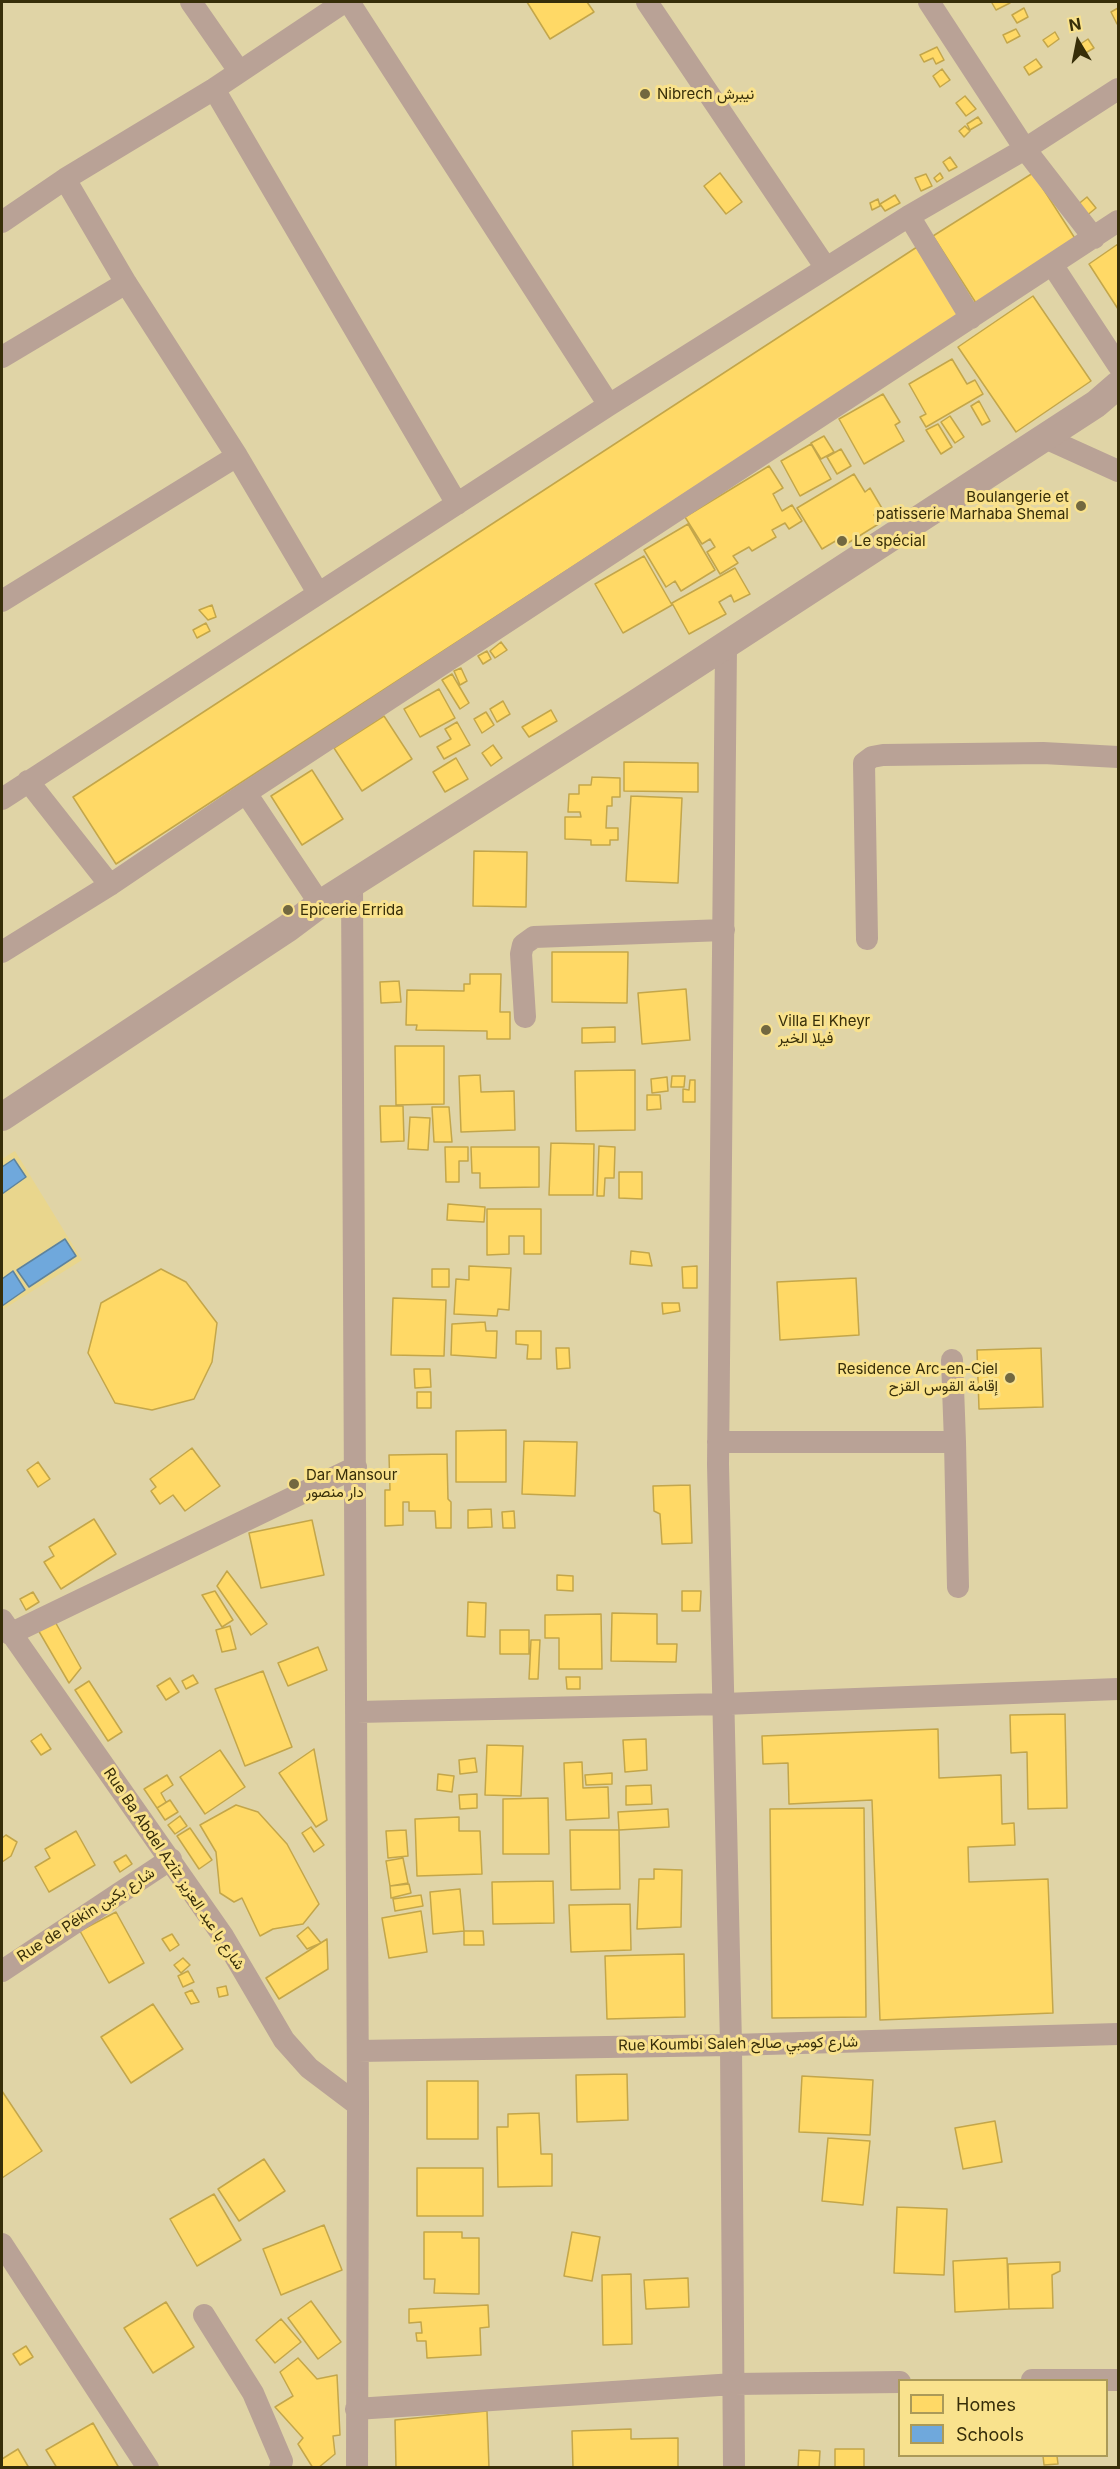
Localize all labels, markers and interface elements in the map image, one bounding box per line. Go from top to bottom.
north arrow [1048,12,1108,72]
text: N [1067,13,1083,35]
place label: Nibrech نيبرش [657,85,754,103]
marker: Nibrech نيبرش [638,87,652,101]
place label: Boulangerie et patisserie Marhaba Shemal [876,488,1069,523]
marker: Boulangerie et patisserie Marhaba Shemal [1074,499,1088,513]
place label: Le spécial [854,532,926,550]
marker: Le spécial [835,534,849,548]
place label: Epicerie Errida [300,901,404,919]
marker: Epicerie Errida [281,903,295,917]
place label: Villa El Kheyr فيلا الخير [778,1012,870,1047]
marker: Villa El Kheyr فيلا الخير [759,1023,773,1037]
place label: Residence Arc-en-Ciel إقامة القوس القزح [837,1360,998,1395]
marker: Residence Arc-en-Ciel إقامة القوس القزح [1003,1371,1017,1385]
place label: Dar Mansour دار منصور [306,1466,397,1501]
marker: Dar Mansour دار منصور [287,1477,301,1491]
street label: Rue Ba Abdel Aziz شارع با عبد العزيز [100,1765,248,1973]
street label: Rue de Pékin شارع بكين [14,1864,158,1966]
street label: Rue Koumbi Saleh شارع كومبي صالح [618,2033,858,2055]
legend [898,2379,1108,2457]
text: Homes [956,2394,1016,2415]
text: Schools [956,2424,1024,2445]

